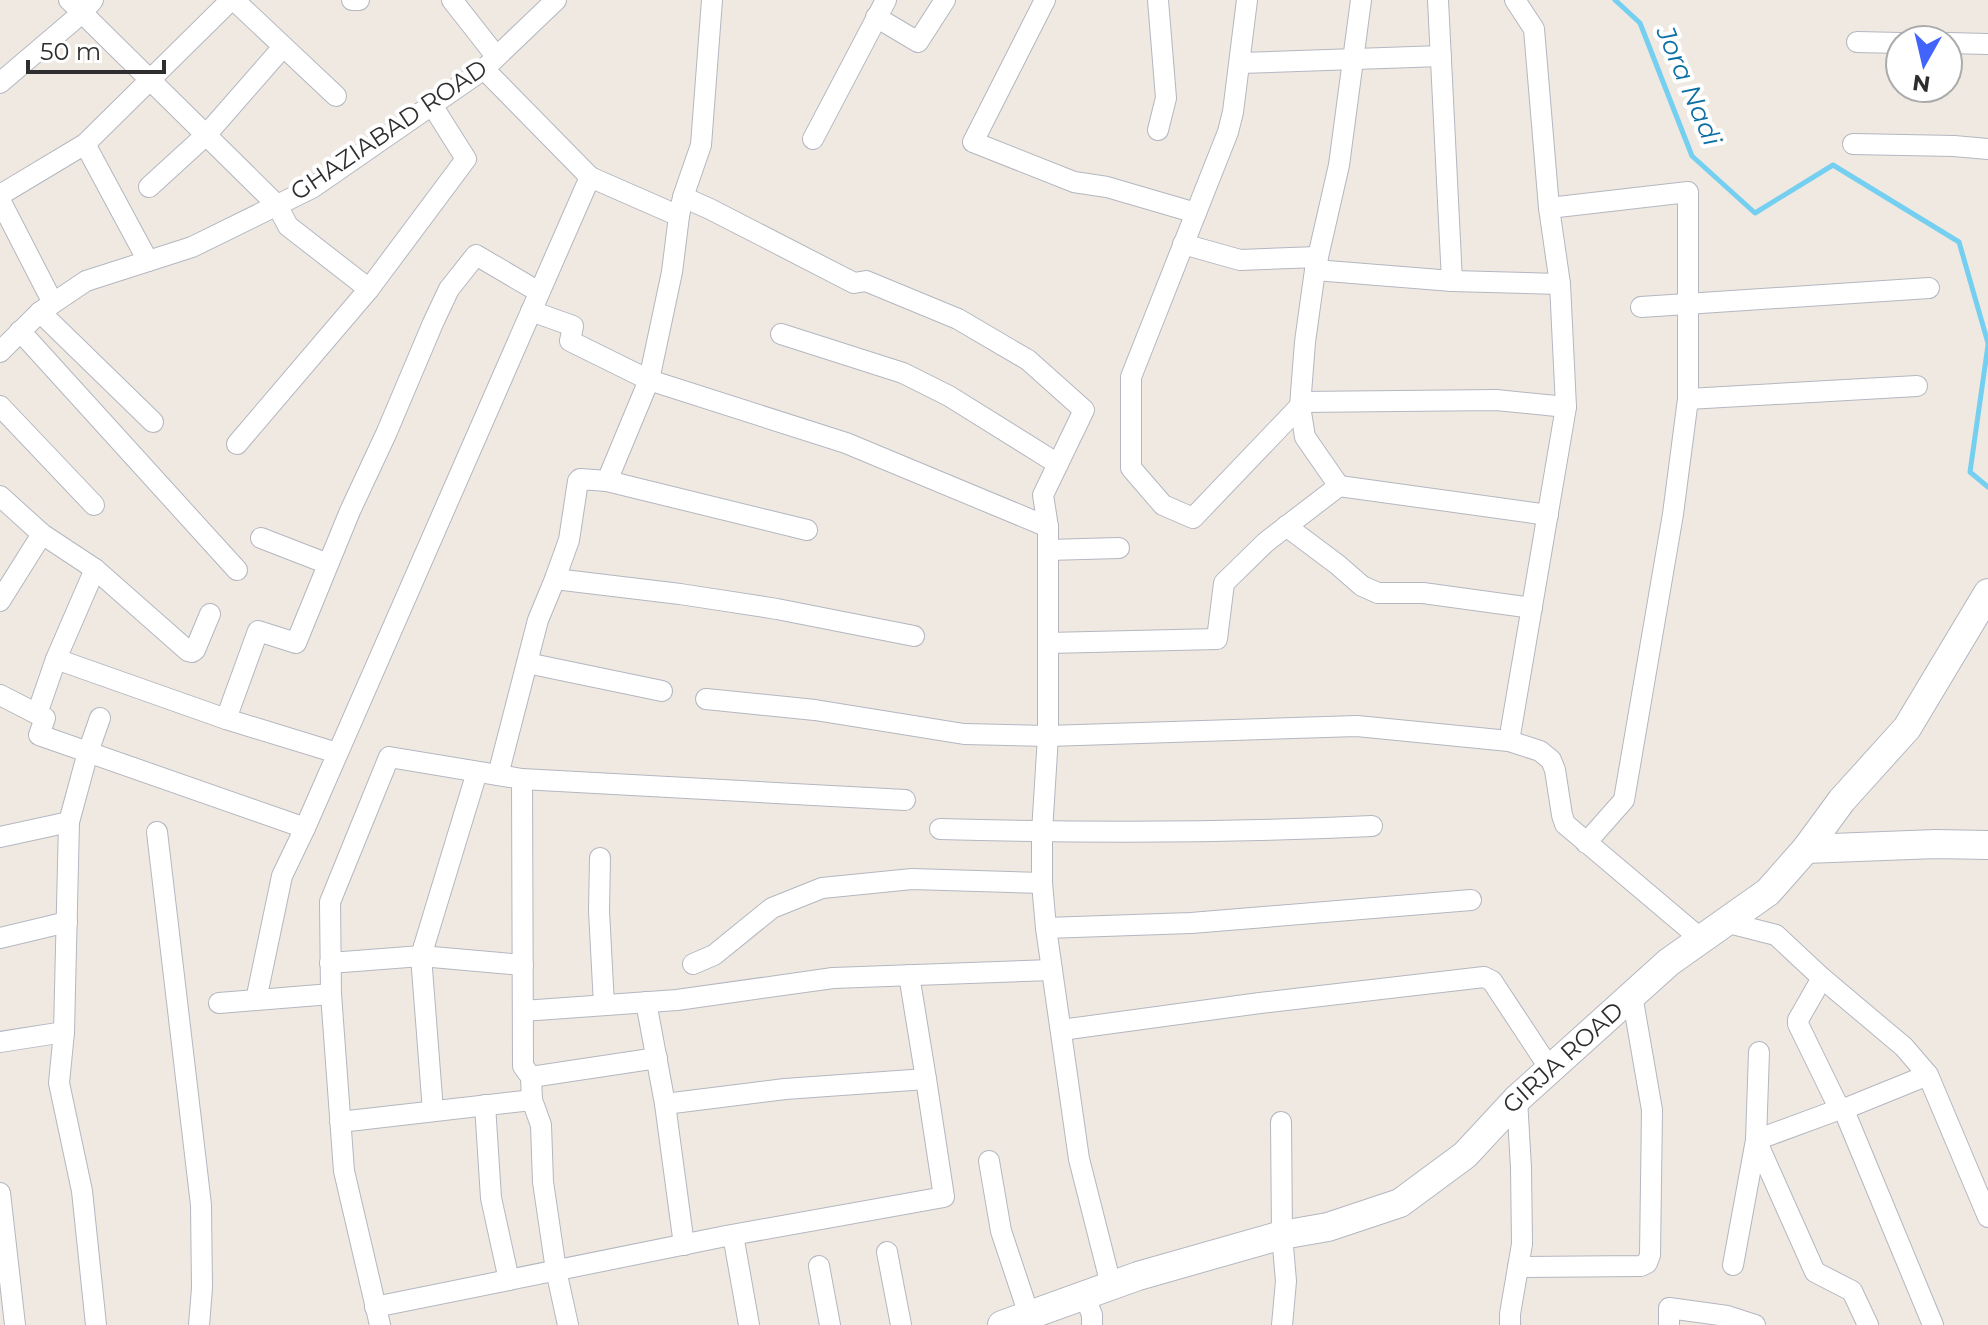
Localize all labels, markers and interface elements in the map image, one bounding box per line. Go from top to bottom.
water label: Jora Nadi [1649,20,1729,152]
scale bar [28,24,164,74]
north arrow [1884,24,1964,104]
text: 50 m [40,37,101,66]
street label: GHAZIABAD ROAD [285,53,493,206]
text: N [1911,69,1932,98]
street label: GIRJA ROAD [1496,995,1629,1119]

